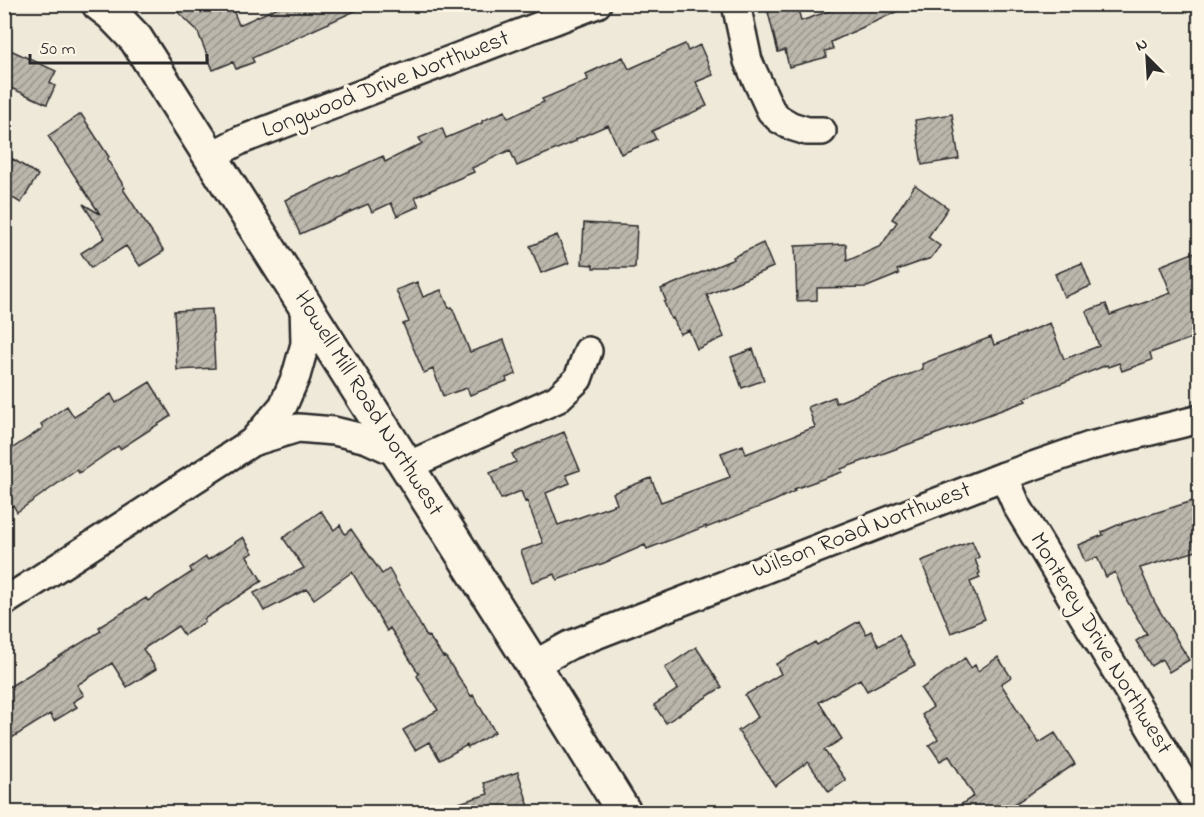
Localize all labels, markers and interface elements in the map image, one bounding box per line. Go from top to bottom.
street label: Longwood Drive Northwest [257,22,515,148]
scale bar [30,27,207,65]
north arrow [1117,27,1177,87]
text: N [1132,32,1152,58]
text: 50 m [39,37,76,63]
street label: Howell Mill Road Northwest [284,284,452,524]
street label: Wilson Road Northwest [748,473,976,589]
street label: Monterey Drive Northwest [1019,526,1180,762]

